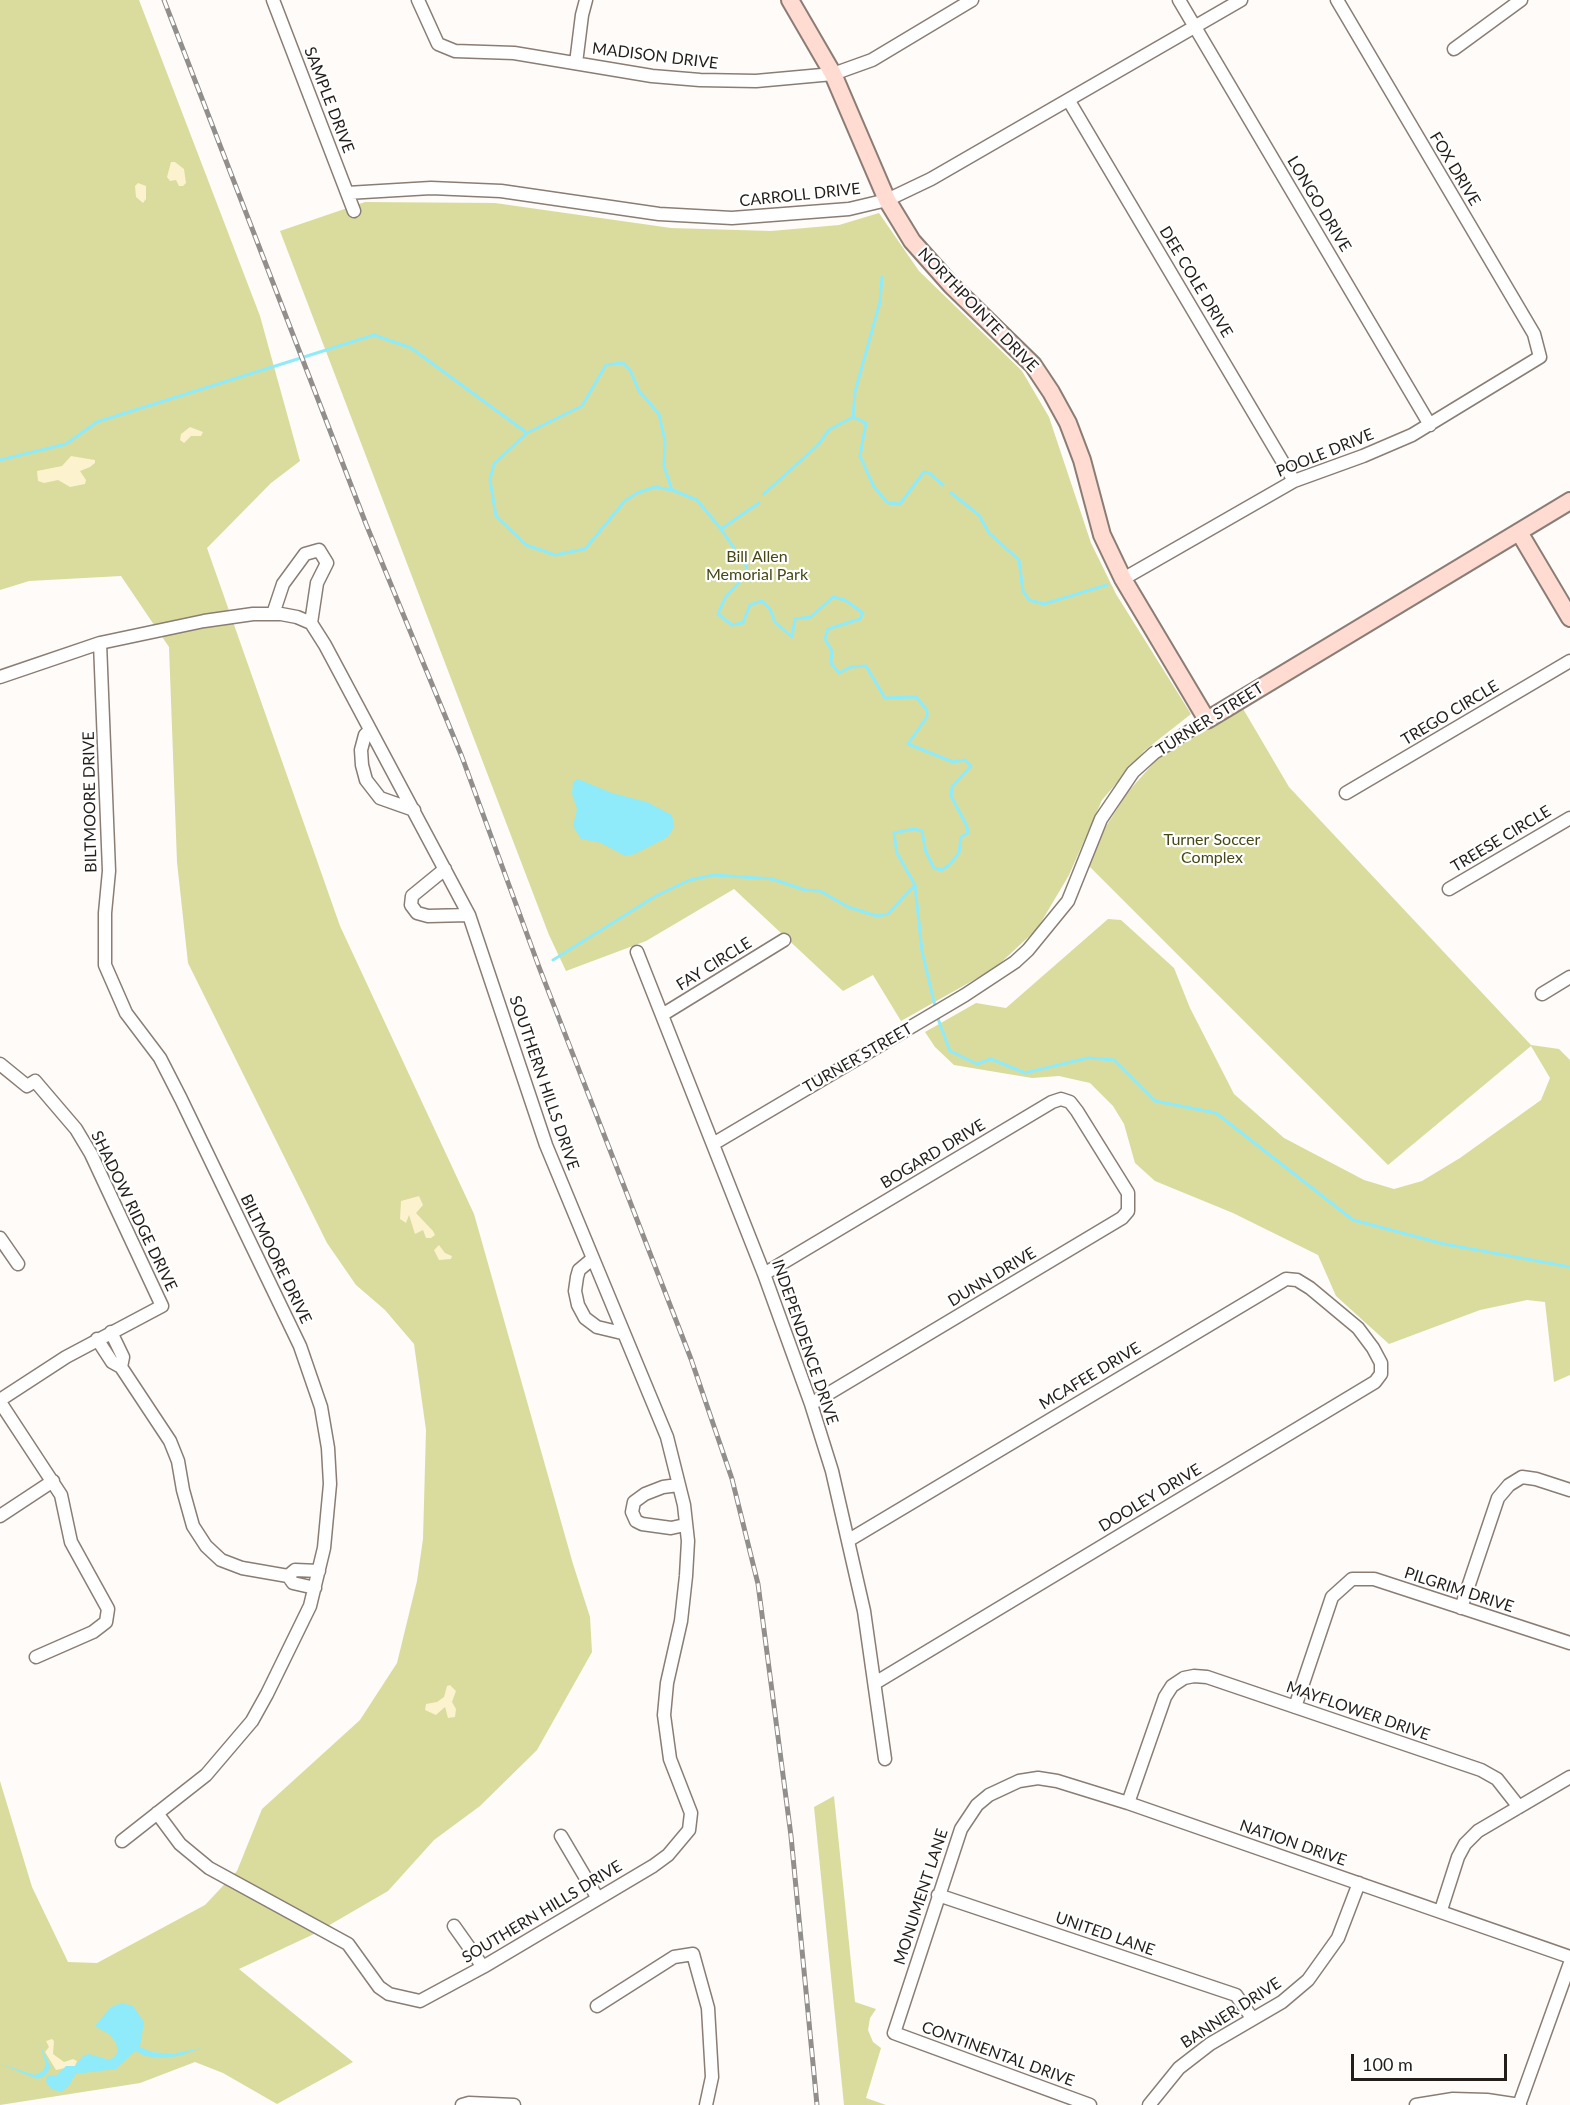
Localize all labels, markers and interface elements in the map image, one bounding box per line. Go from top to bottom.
street label: MADISON DRIVE [591,39,719,73]
street label: SAMPLE DRIVE [300,44,358,156]
street label: FOX DRIVE [1426,129,1484,209]
street label: LONGO DRIVE [1283,153,1355,255]
street label: CARROLL DRIVE [739,179,861,211]
street label: DEE COLE DRIVE [1155,223,1237,341]
street label: NORTHPOINTE DRIVE [914,244,1042,376]
street label: POOLE DRIVE [1273,425,1377,481]
park label: Bill Allen Memorial Park [706,547,808,585]
street label: TREGO CIRCLE [1398,676,1502,750]
street label: TURNER STREET [1153,678,1267,760]
street label: BILTMOORE DRIVE [79,731,101,873]
street label: TREESE CIRCLE [1448,802,1554,876]
park label: Turner Soccer Complex [1164,830,1260,868]
street label: FAY CIRCLE [673,933,755,995]
street label: SOUTHERN HILLS DRIVE [505,993,583,1173]
street label: TURNER STREET [800,1019,916,1097]
street label: BOGARD DRIVE [877,1115,989,1193]
street label: SHADOW RIDGE DRIVE [87,1128,181,1294]
street label: BILTMOORE DRIVE [236,1191,316,1327]
street label: DUNN DRIVE [945,1243,1039,1311]
street label: INDEPENDENCE DRIVE [768,1257,842,1427]
street label: MCAFEE DRIVE [1036,1338,1144,1414]
street label: DOOLEY DRIVE [1095,1460,1205,1536]
street label: PILGRIM DRIVE [1402,1563,1516,1617]
street label: MAYFLOWER DRIVE [1284,1677,1432,1745]
street label: NATION DRIVE [1237,1816,1349,1870]
street label: MONUMENT LANE [890,1827,952,1967]
street label: SOUTHERN HILLS DRIVE [459,1857,625,1967]
street label: UNITED LANE [1053,1908,1157,1960]
street label: BANNER DRIVE [1177,1973,1285,2053]
street label: CONTINENTAL DRIVE [919,2017,1077,2091]
scale bar [1354,2042,1510,2080]
text: 100 m [1362,2053,1413,2075]

